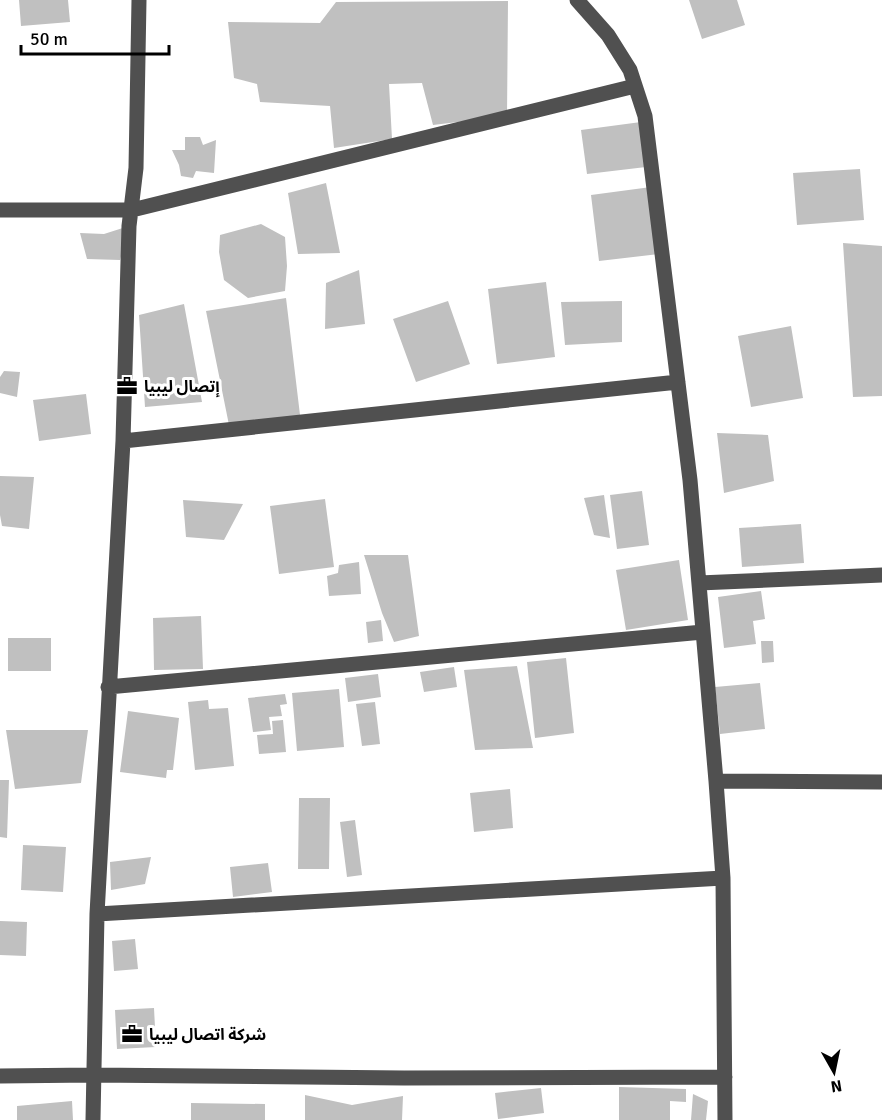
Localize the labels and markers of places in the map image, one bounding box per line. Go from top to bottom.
office icon: إتصال ليبيا [115,374,139,398]
place label: إتصال ليبيا [144,377,220,398]
office icon: شركة اتصال ليبيا [120,1022,144,1046]
place label: شركة اتصال ليبيا [149,1025,266,1045]

